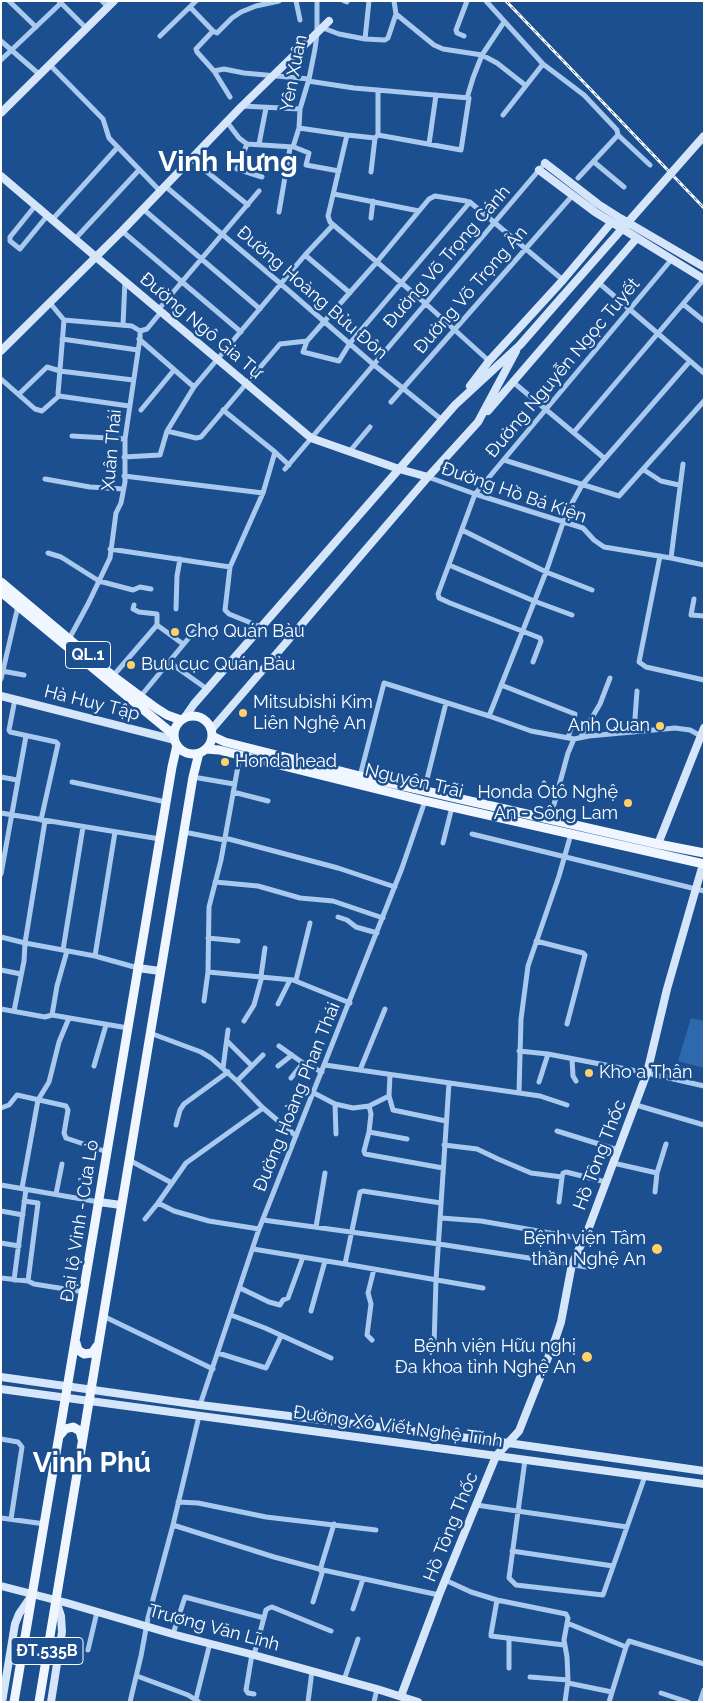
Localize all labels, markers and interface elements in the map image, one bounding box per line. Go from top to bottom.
street label: Yên Xuân [276,33,312,113]
district label: Vinh Hưng [158,146,298,180]
street label: Đường Võ Trọng Cánh [379,181,515,333]
street label: Đường Hoàng Bửu Đôn [232,222,392,364]
street label: Đường Võ Trọng Ân [410,222,532,358]
street label: Đường Ngô Gia Tự [135,268,267,384]
street label: Đường Nguyễn Ngọc Tuyết [481,274,645,462]
street label: Xuân Thái [98,408,126,492]
street label: Đường Hồ Bá Kiện [439,458,589,528]
place label: Chợ Quán Bàu [185,621,305,643]
marker: Chợ Quán Bàu [169,626,181,638]
road number: QL.1 [66,642,110,668]
place label: Bưu cục Quán Bàu [141,654,296,676]
marker: Bưu cục Quán Bàu [125,659,137,671]
street label: Hà Huy Tập [42,681,142,725]
place label: Mitsubishi Kim Liên Nghệ An [253,692,373,734]
marker: Mitsubishi Kim Liên Nghệ An [237,707,249,719]
place label: Anh Quan [568,715,650,737]
marker: Anh Quan [654,720,666,732]
place label: Honda head [235,751,337,773]
marker: Honda head [219,756,231,768]
street label: Nguyên Trãi [363,759,465,803]
place label: Honda Ôtô Nghệ An - Sông Lam [477,782,618,824]
marker: Honda Ôtô Nghệ An - Sông Lam [622,797,634,809]
street label: Đường Hoàng Phan Thái [249,999,345,1195]
place label: Kho a Thân [599,1062,693,1084]
marker: Kho a Thân [583,1067,595,1079]
street label: Hồ Tông Thốc [569,1097,631,1213]
street label: Đại lộ Vinh - Cửa Lò [57,1138,103,1304]
place label: Bệnh viện Tâm thần Nghệ An [523,1228,646,1270]
marker: Bệnh viện Tâm thần Nghệ An [650,1242,664,1256]
place label: Bệnh viện Hữu nghị Đa khoa tỉnh Nghệ An [395,1336,576,1378]
marker: Bệnh viện Hữu nghị Đa khoa tỉnh Nghệ An [580,1350,594,1364]
street label: Đường Xô Viết Nghệ Tĩnh [292,1402,504,1452]
district label: Vinh Phú [33,1447,151,1481]
street label: Hồ Tông Thốc [419,1469,483,1585]
street label: Trương Văn Lĩnh [146,1600,282,1656]
road number: ĐT.535B [11,1638,83,1664]

